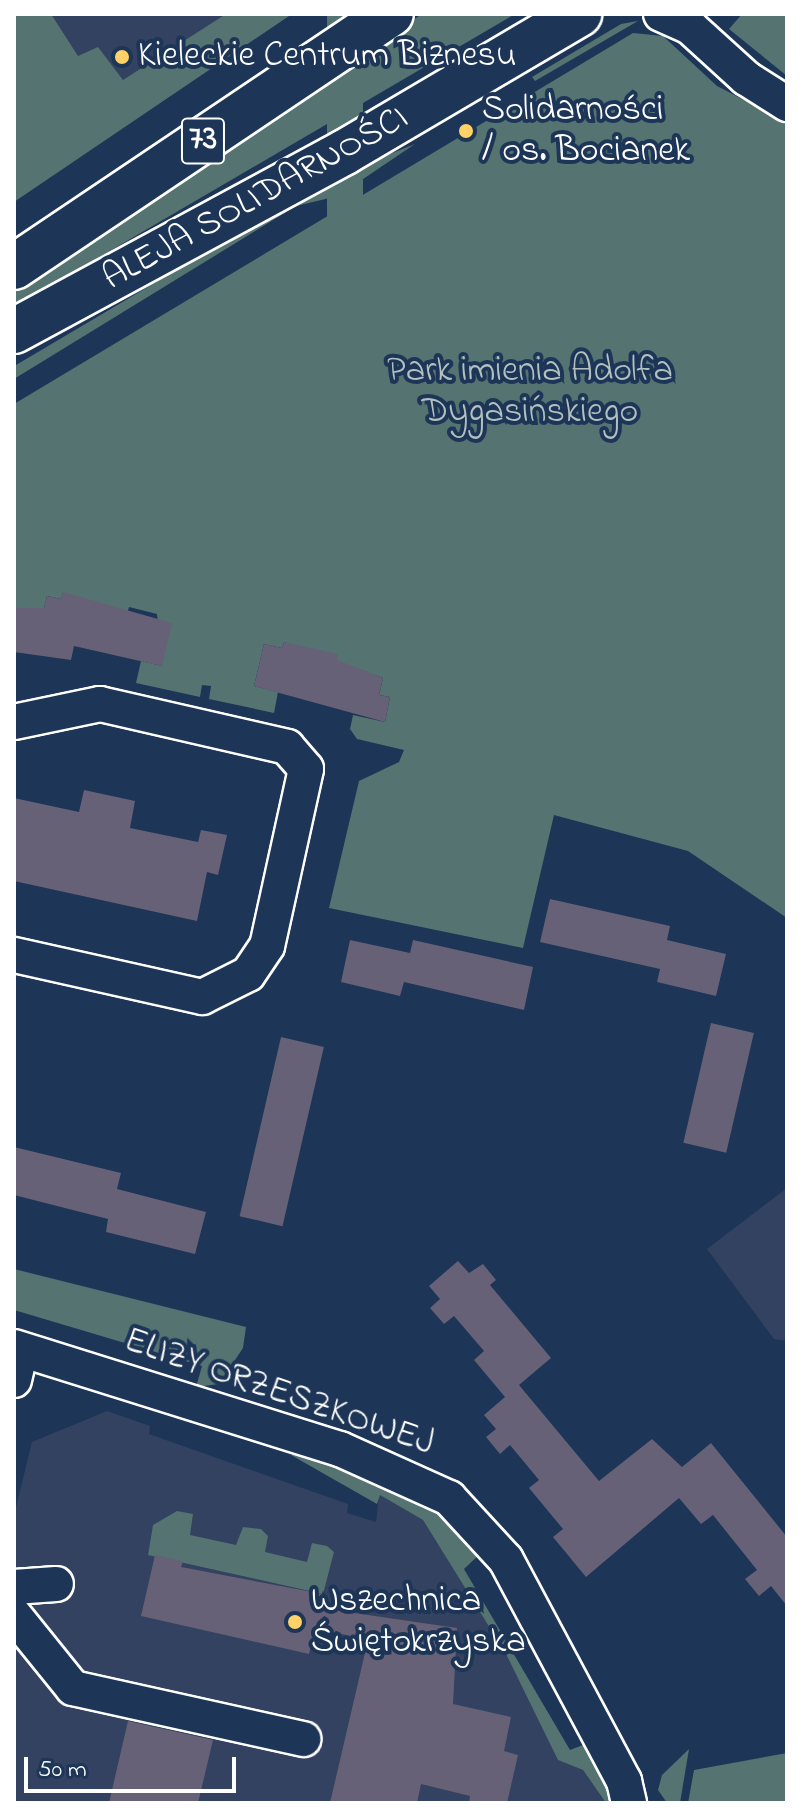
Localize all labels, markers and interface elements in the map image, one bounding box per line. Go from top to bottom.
place label: Kieleckie Centrum Biznesu [138,35,516,79]
marker: Kieleckie Centrum Biznesu [113,48,131,66]
place label: Solidarności / os. Bocianek [482,88,690,173]
street label: ALEJA SOLIDARNOŚCI [96,97,416,301]
road number: 73 [179,111,227,171]
marker: Solidarności / os. Bocianek [457,122,475,140]
park label: Park imienia Adolfa Dygasińskiego [387,349,673,434]
street label: ELIZY ORZESZKOWEJ [118,1320,440,1466]
place label: Wszechnica Świętokrzyska [311,1579,526,1664]
marker: Wszechnica Świętokrzyska [286,1613,304,1631]
scale bar [28,1741,240,1791]
text: 50 m [38,1753,87,1788]

